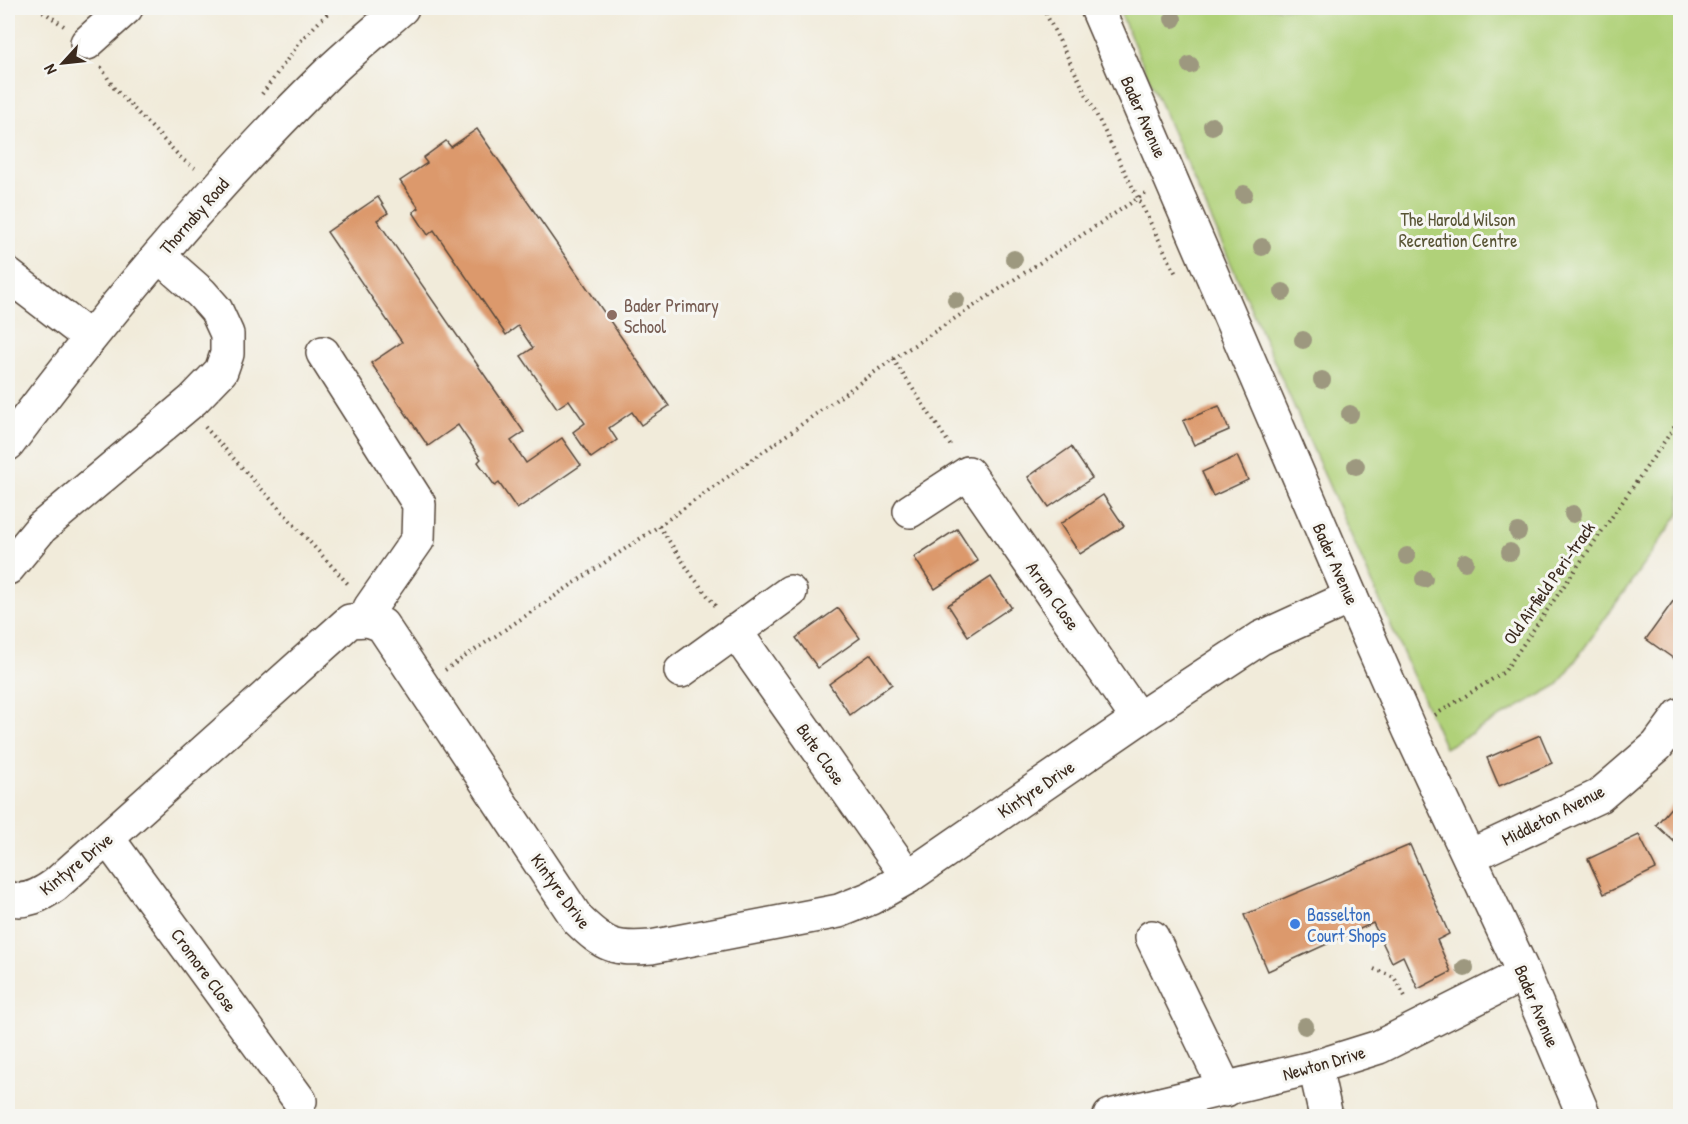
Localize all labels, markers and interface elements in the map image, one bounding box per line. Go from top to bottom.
north arrow [33,33,93,93]
text: N [38,61,61,79]
street label: Bader Avenue [1115,72,1173,162]
street label: Thornaby Road [154,172,234,260]
park label: The Harold Wilson Recreation Centre [1399,207,1517,253]
place label: Bader Primary School [624,293,719,339]
marker: Bader Primary School [605,308,619,322]
street label: Old Airfield Peri-track [1497,516,1601,649]
street label: Bader Avenue [1307,519,1365,609]
street label: Arran Close [1020,557,1086,635]
street label: Bute Close [791,718,851,790]
street label: Kintyre Drive [993,754,1079,824]
street label: Middleton Avenue [1497,778,1609,852]
street label: Kintyre Drive [34,827,118,901]
street label: Kintyre Drive [525,848,597,934]
place label: Basselton Court Shops [1307,902,1386,948]
marker: Basselton Court Shops [1288,917,1302,931]
street label: Cromore Close [165,923,243,1017]
street label: Bader Avenue [1508,961,1566,1051]
street label: Newton Drive [1280,1039,1368,1087]

